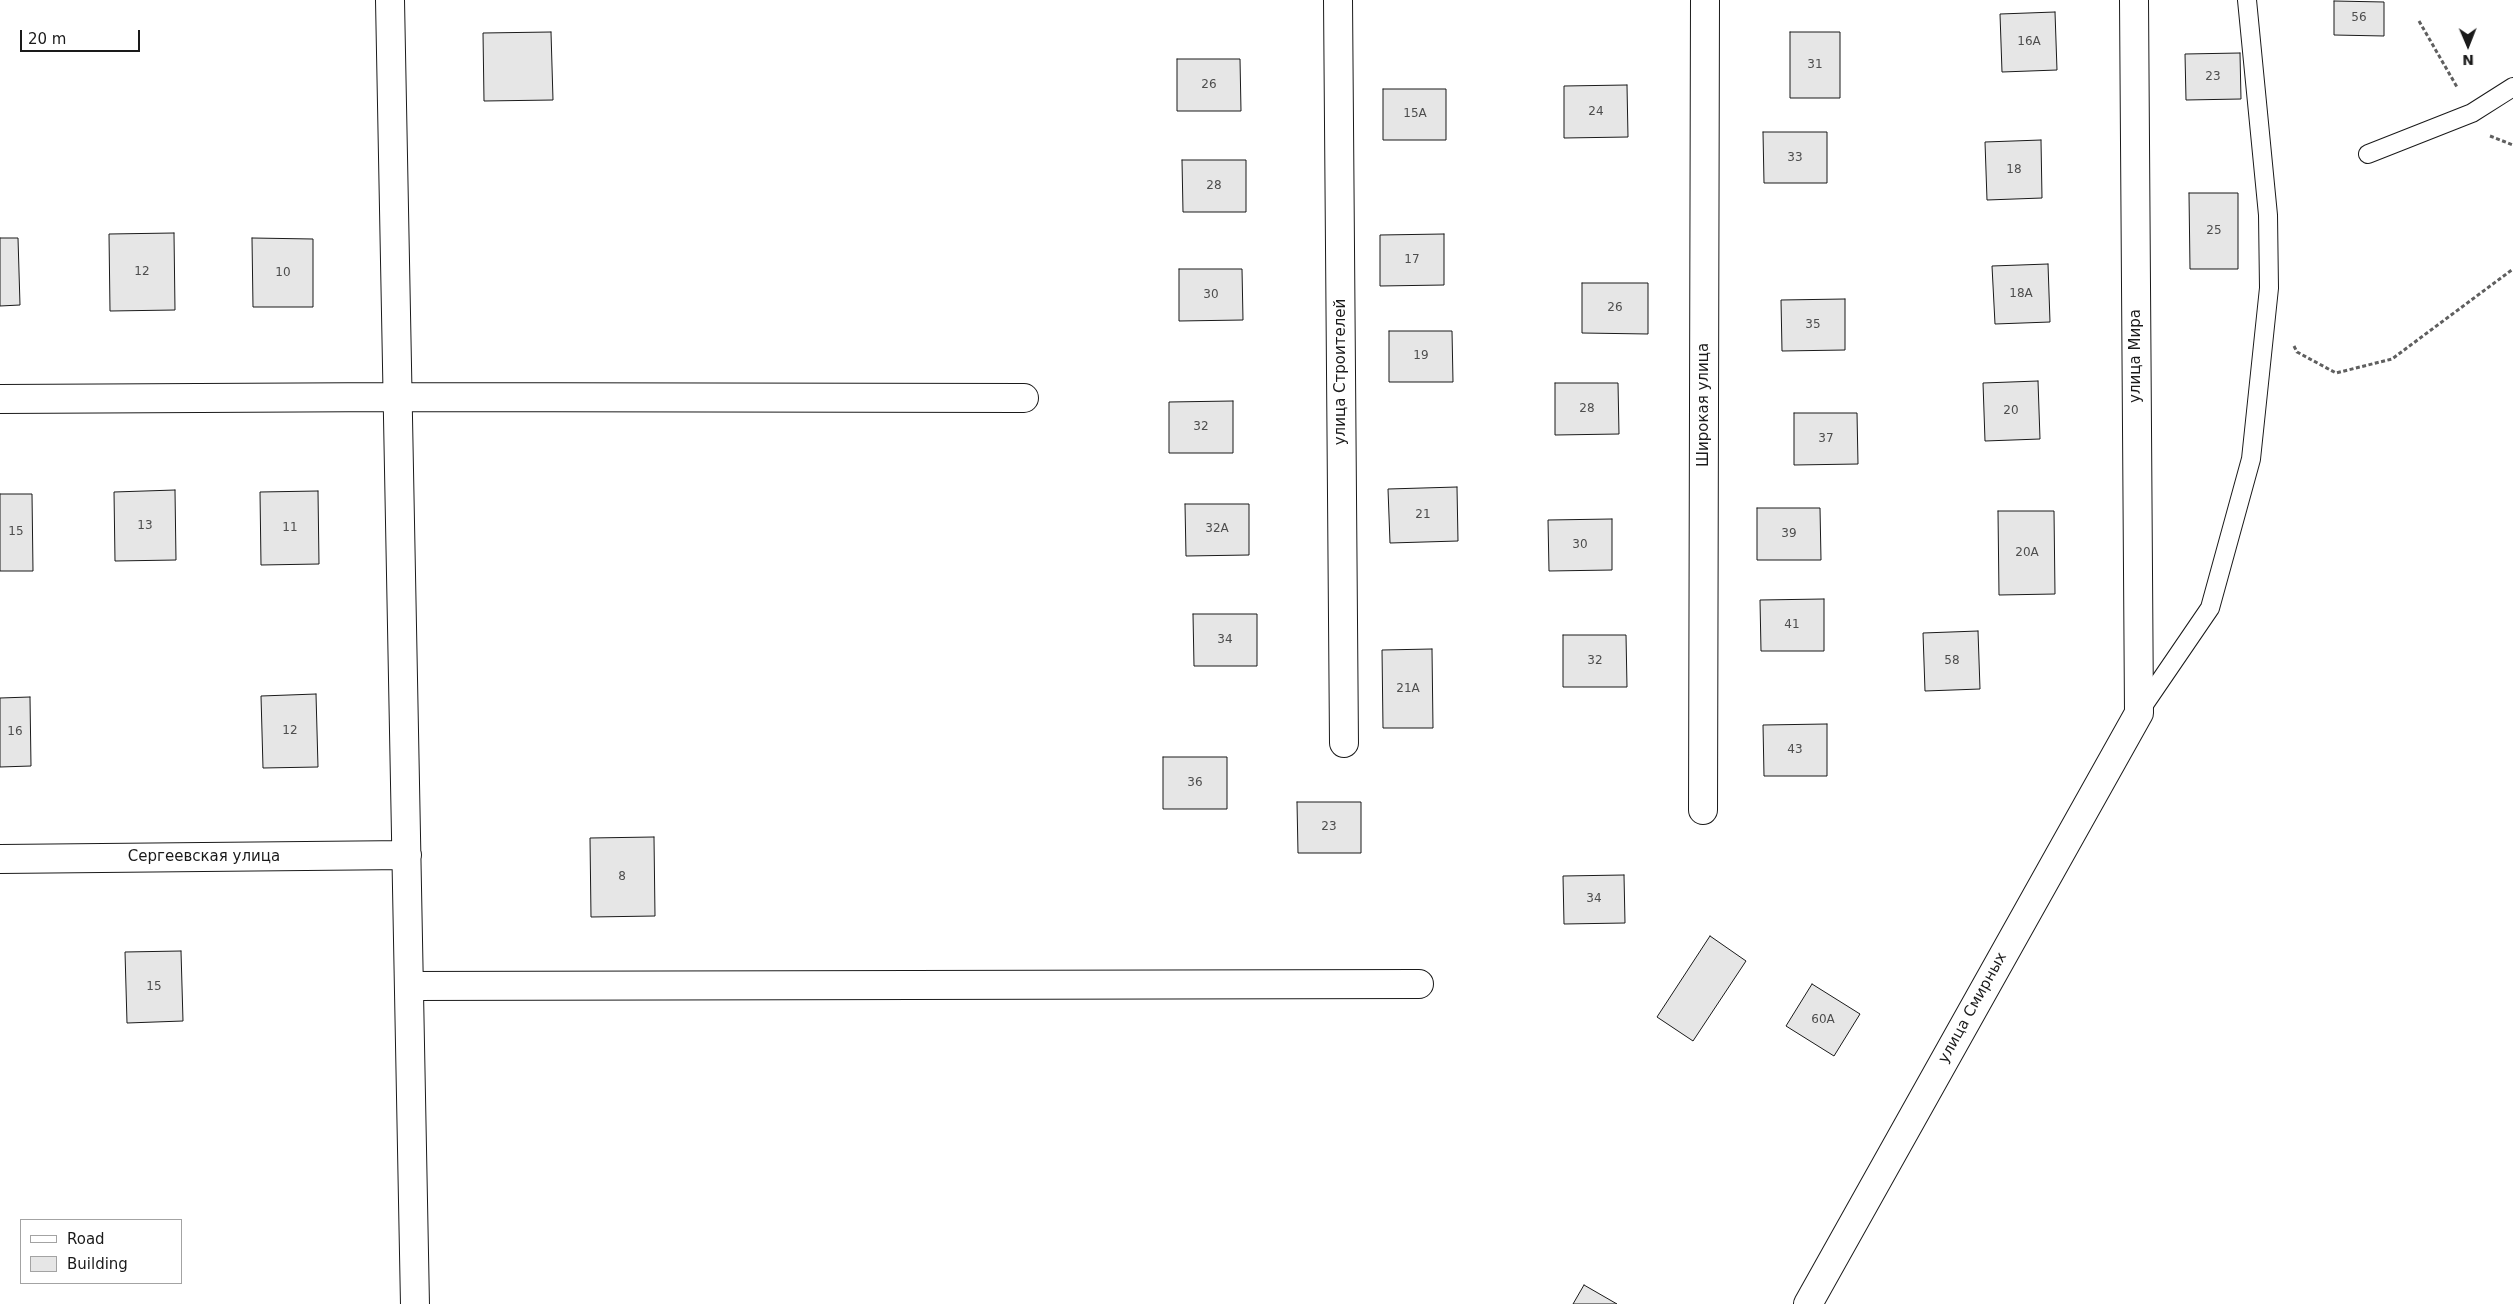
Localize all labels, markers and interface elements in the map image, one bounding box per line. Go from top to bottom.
house number: 56 [2351,11,2367,25]
scale bar [22,20,142,52]
north arrow [2443,20,2493,70]
text: 20 m [28,30,66,48]
house number: 16А [2017,35,2041,49]
text: N [2462,52,2474,68]
house number: 31 [1807,58,1823,72]
house number: 23 [2205,70,2221,84]
house number: 26 [1201,78,1217,92]
house number: 24 [1588,105,1604,119]
house number: 15А [1403,107,1427,121]
house number: 33 [1787,151,1803,165]
house number: 18 [2006,163,2022,177]
house number: 28 [1206,179,1222,193]
house number: 25 [2206,224,2222,238]
house number: 17 [1404,253,1420,267]
house number: 12 [134,265,150,279]
house number: 10 [275,266,291,280]
house number: 18А [2009,287,2033,301]
house number: 30 [1203,288,1219,302]
street label: улица Строителей [1332,299,1350,445]
house number: 26 [1607,301,1623,315]
street label: улица Мира [2127,309,2145,403]
house number: 35 [1805,318,1821,332]
street label: Широкая улица [1695,343,1713,467]
house number: 19 [1413,349,1429,363]
house number: 28 [1579,402,1595,416]
house number: 20 [2003,404,2019,418]
house number: 32 [1193,420,1209,434]
house number: 37 [1818,432,1834,446]
house number: 21 [1415,508,1431,522]
house number: 13 [137,519,153,533]
house number: 11 [282,521,298,535]
house number: 32А [1205,522,1229,536]
house number: 15 [8,525,24,539]
house number: 39 [1781,527,1797,541]
house number: 30 [1572,538,1588,552]
house number: 20А [2015,546,2039,560]
house number: 41 [1784,618,1800,632]
house number: 34 [1217,633,1233,647]
house number: 32 [1587,654,1603,668]
house number: 58 [1944,654,1960,668]
house number: 21А [1396,682,1420,696]
house number: 12 [282,724,298,738]
house number: 16 [7,725,23,739]
house number: 43 [1787,743,1803,757]
house number: 36 [1187,776,1203,790]
house number: 23 [1321,820,1337,834]
street label: Сергеевская улица [128,848,280,866]
house number: 8 [618,870,626,884]
house number: 34 [1586,892,1602,906]
street label: улица Смирных [1935,949,2011,1067]
house number: 15 [146,980,162,994]
house number: 60А [1811,1013,1835,1027]
legend [20,1219,182,1284]
text: Road [67,1230,105,1248]
text: Building [67,1255,128,1273]

